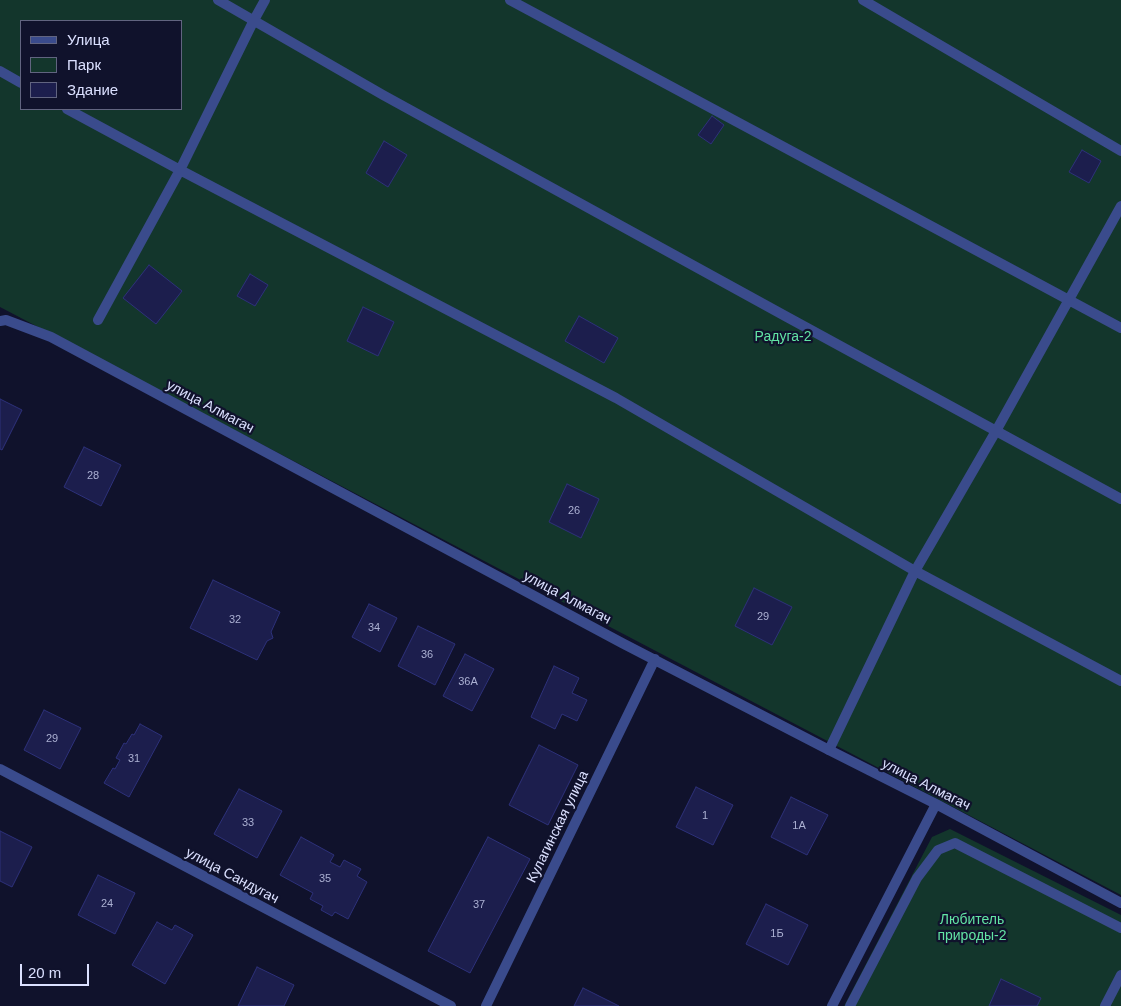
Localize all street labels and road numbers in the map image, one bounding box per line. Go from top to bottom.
street label: улица Алмагач [163,377,257,437]
street label: улица Алмагач [520,568,614,628]
street label: улица Алмагач [879,756,973,814]
street label: Кулагинская улица [524,768,592,886]
street label: улица Сандугач [183,844,281,908]

